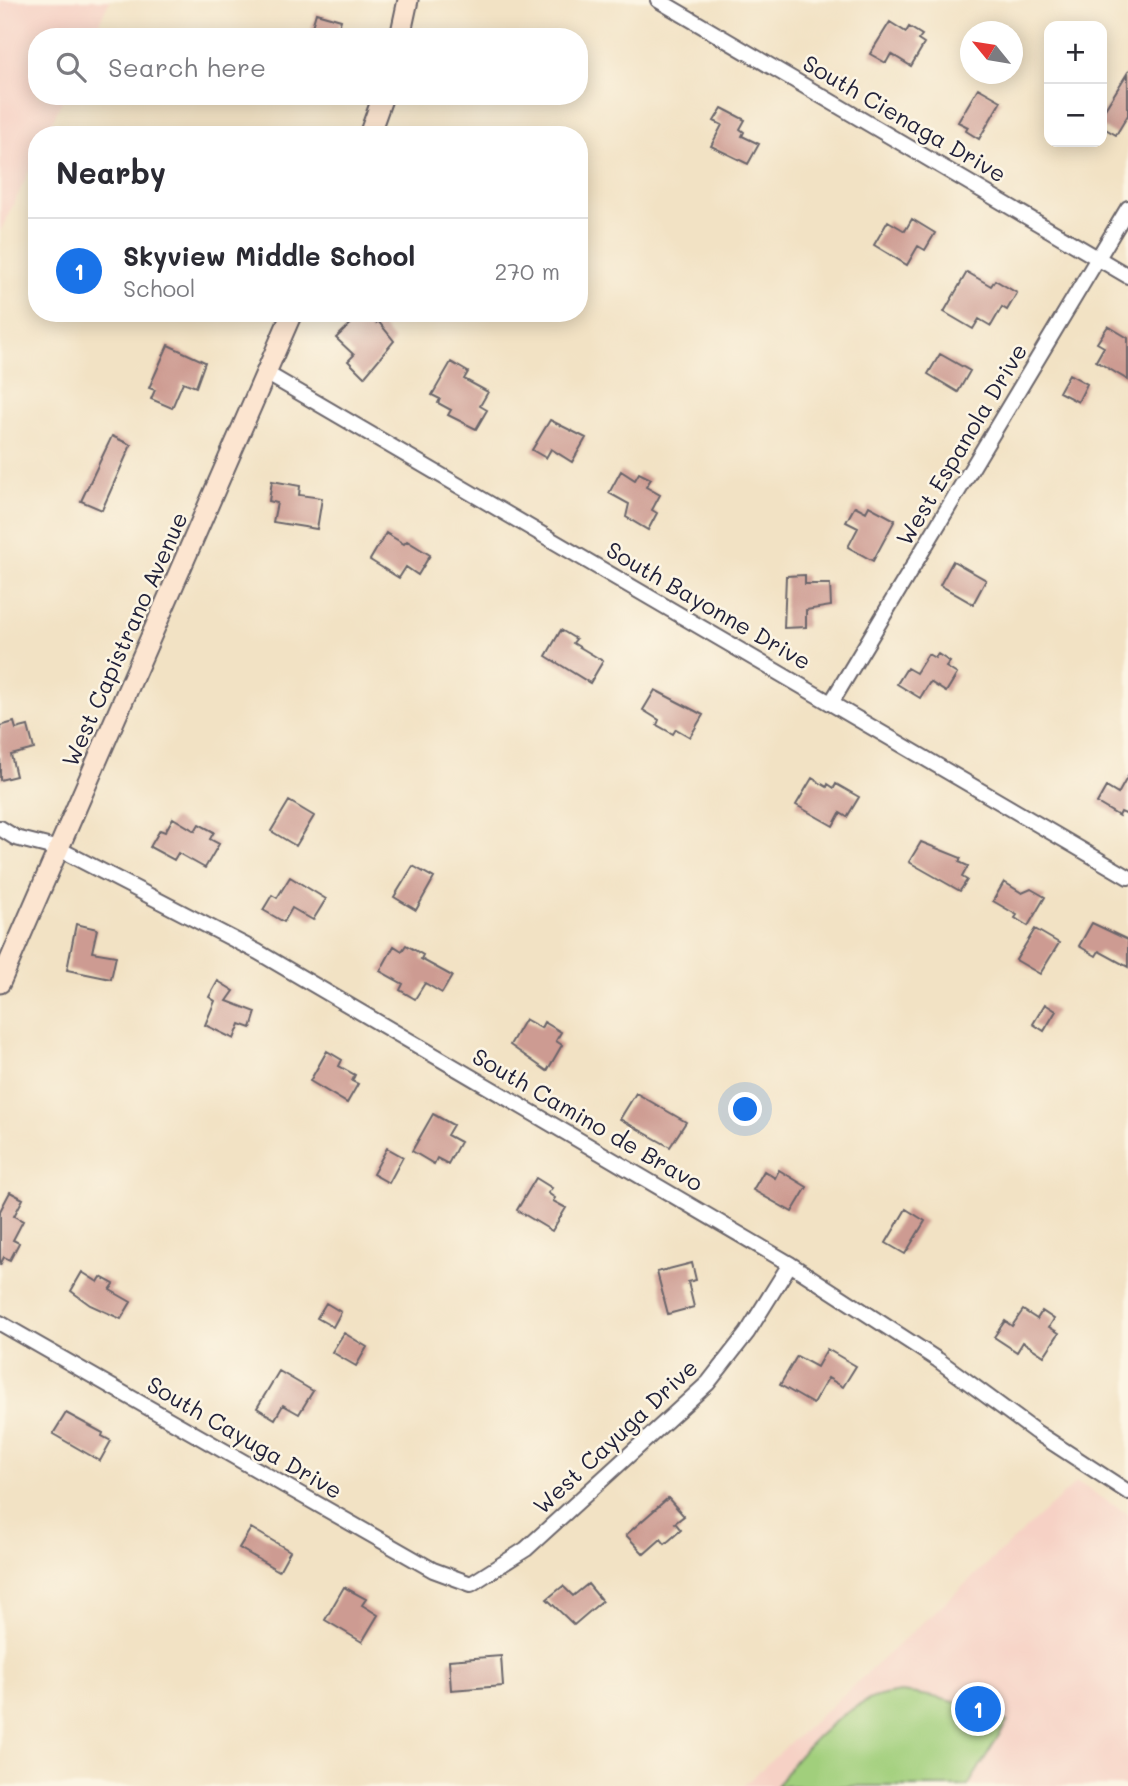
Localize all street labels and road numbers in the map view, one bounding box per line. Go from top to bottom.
street label: South Cienaga Drive [798,47,1012,189]
street label: West Espanola Drive [889,337,1033,551]
street label: West Capistrano Avenue [54,507,194,771]
street label: South Bayonne Drive [601,534,817,676]
street label: South Camino de Bravo [467,1041,709,1197]
street label: West Cayuga Drive [526,1352,704,1520]
street label: South Cayuga Drive [142,1369,348,1505]

